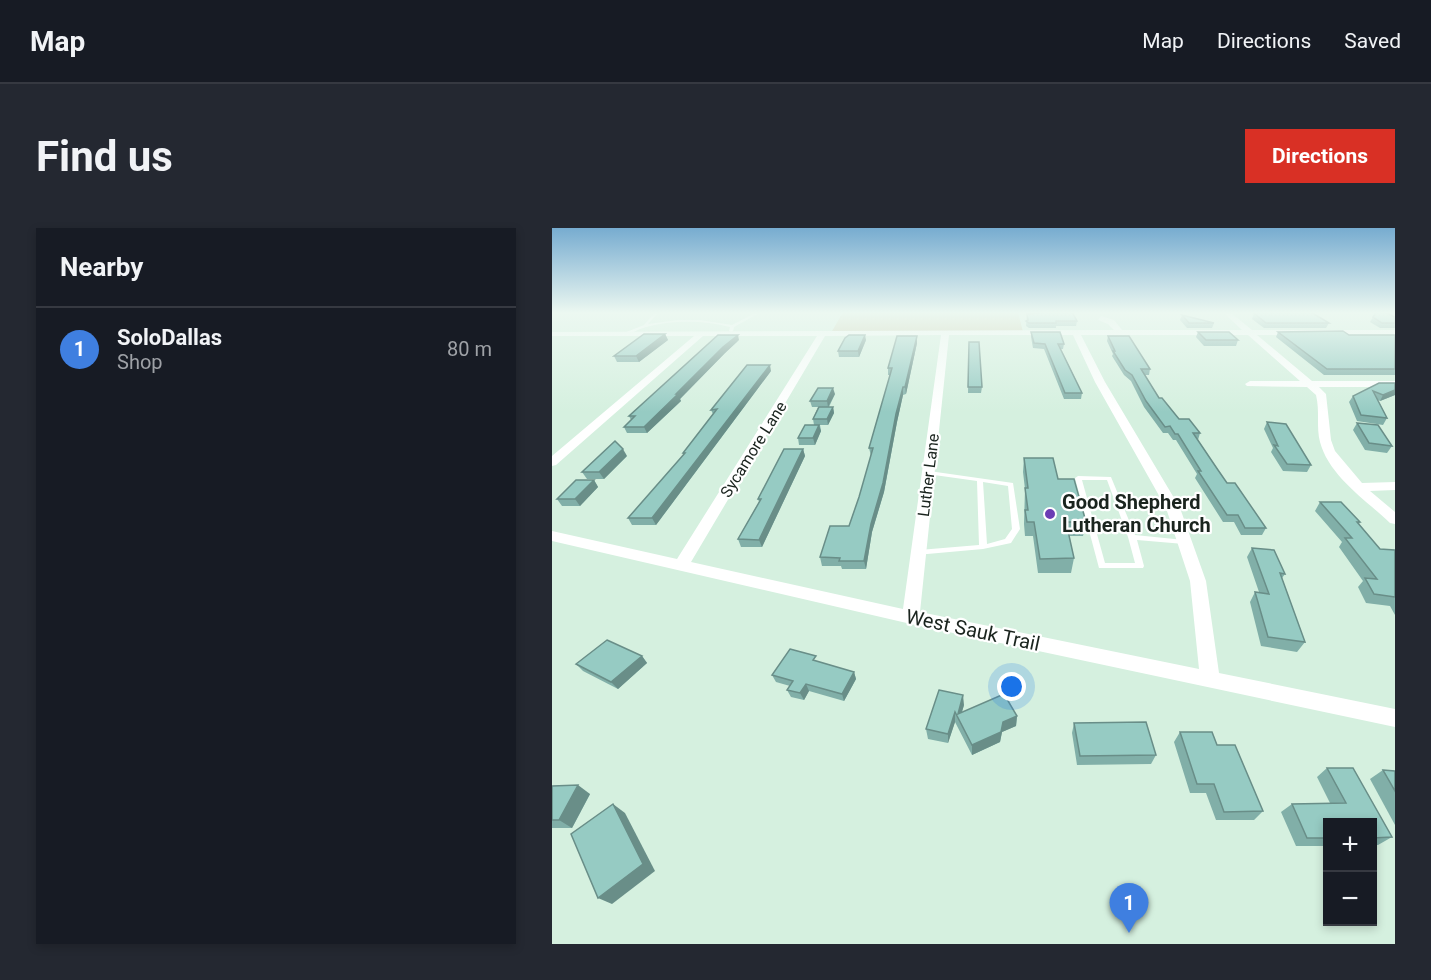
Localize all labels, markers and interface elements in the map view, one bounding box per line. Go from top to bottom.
text: Map [30,25,85,58]
text: Map [1142,29,1184,53]
text: Directions [1217,29,1311,53]
text: Saved [1344,29,1401,53]
button: Directions [1245,129,1395,183]
text: Find us [36,132,173,181]
text: Nearby [60,252,143,282]
text: SoloDallas [117,325,222,350]
text: 1 [74,337,85,361]
text: 80 m [447,337,492,361]
text: Shop [117,350,163,374]
street label: Sycamore Lane [716,398,791,501]
street label: Luther Lane [914,432,943,518]
place label: Good Shepherd Lutheran Church [1062,490,1211,537]
marker: Good Shepherd Lutheran Church [1043,507,1057,521]
street label: West Sauk Trail [904,604,1042,656]
your location [997,672,1026,701]
map controls [1323,818,1377,926]
button: + [1323,818,1377,872]
button: − [1323,872,1377,926]
pin: 1 [1110,884,1148,933]

